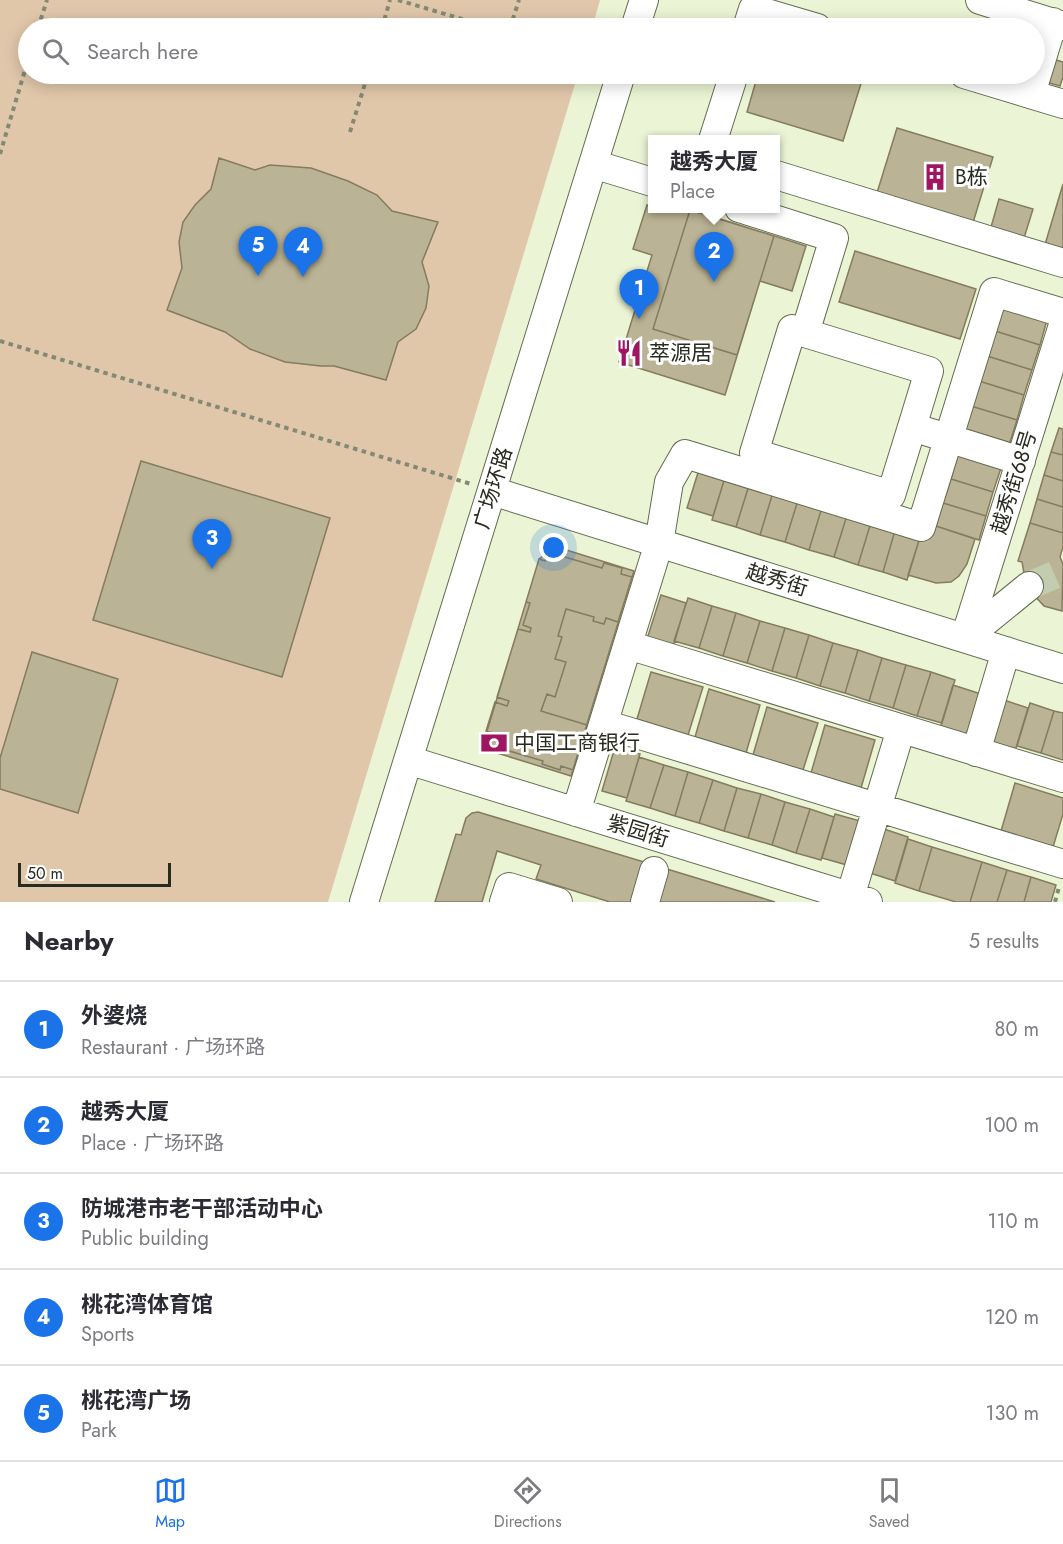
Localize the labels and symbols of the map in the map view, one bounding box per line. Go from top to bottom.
building icon: B栋 [920,162,950,192]
place label: B栋 [955,162,988,192]
pin: 5 [238,226,278,276]
pin: 4 [284,228,322,277]
pin: 2 [694,232,734,282]
pin: 1 [620,270,658,319]
restaurant icon: 萃源居 [614,338,644,368]
place label: 萃源居 [649,338,712,368]
street label: 越秀街68号 [984,426,1044,538]
street label: 广场环路 [466,443,520,533]
pin: 3 [192,520,232,569]
your location [539,533,568,562]
street label: 越秀街 [742,556,812,604]
bank icon: 中国工商银行 [479,728,509,758]
place label: 中国工商银行 [514,728,640,758]
street label: 紫园街 [603,807,673,855]
scale bar [18,860,171,887]

